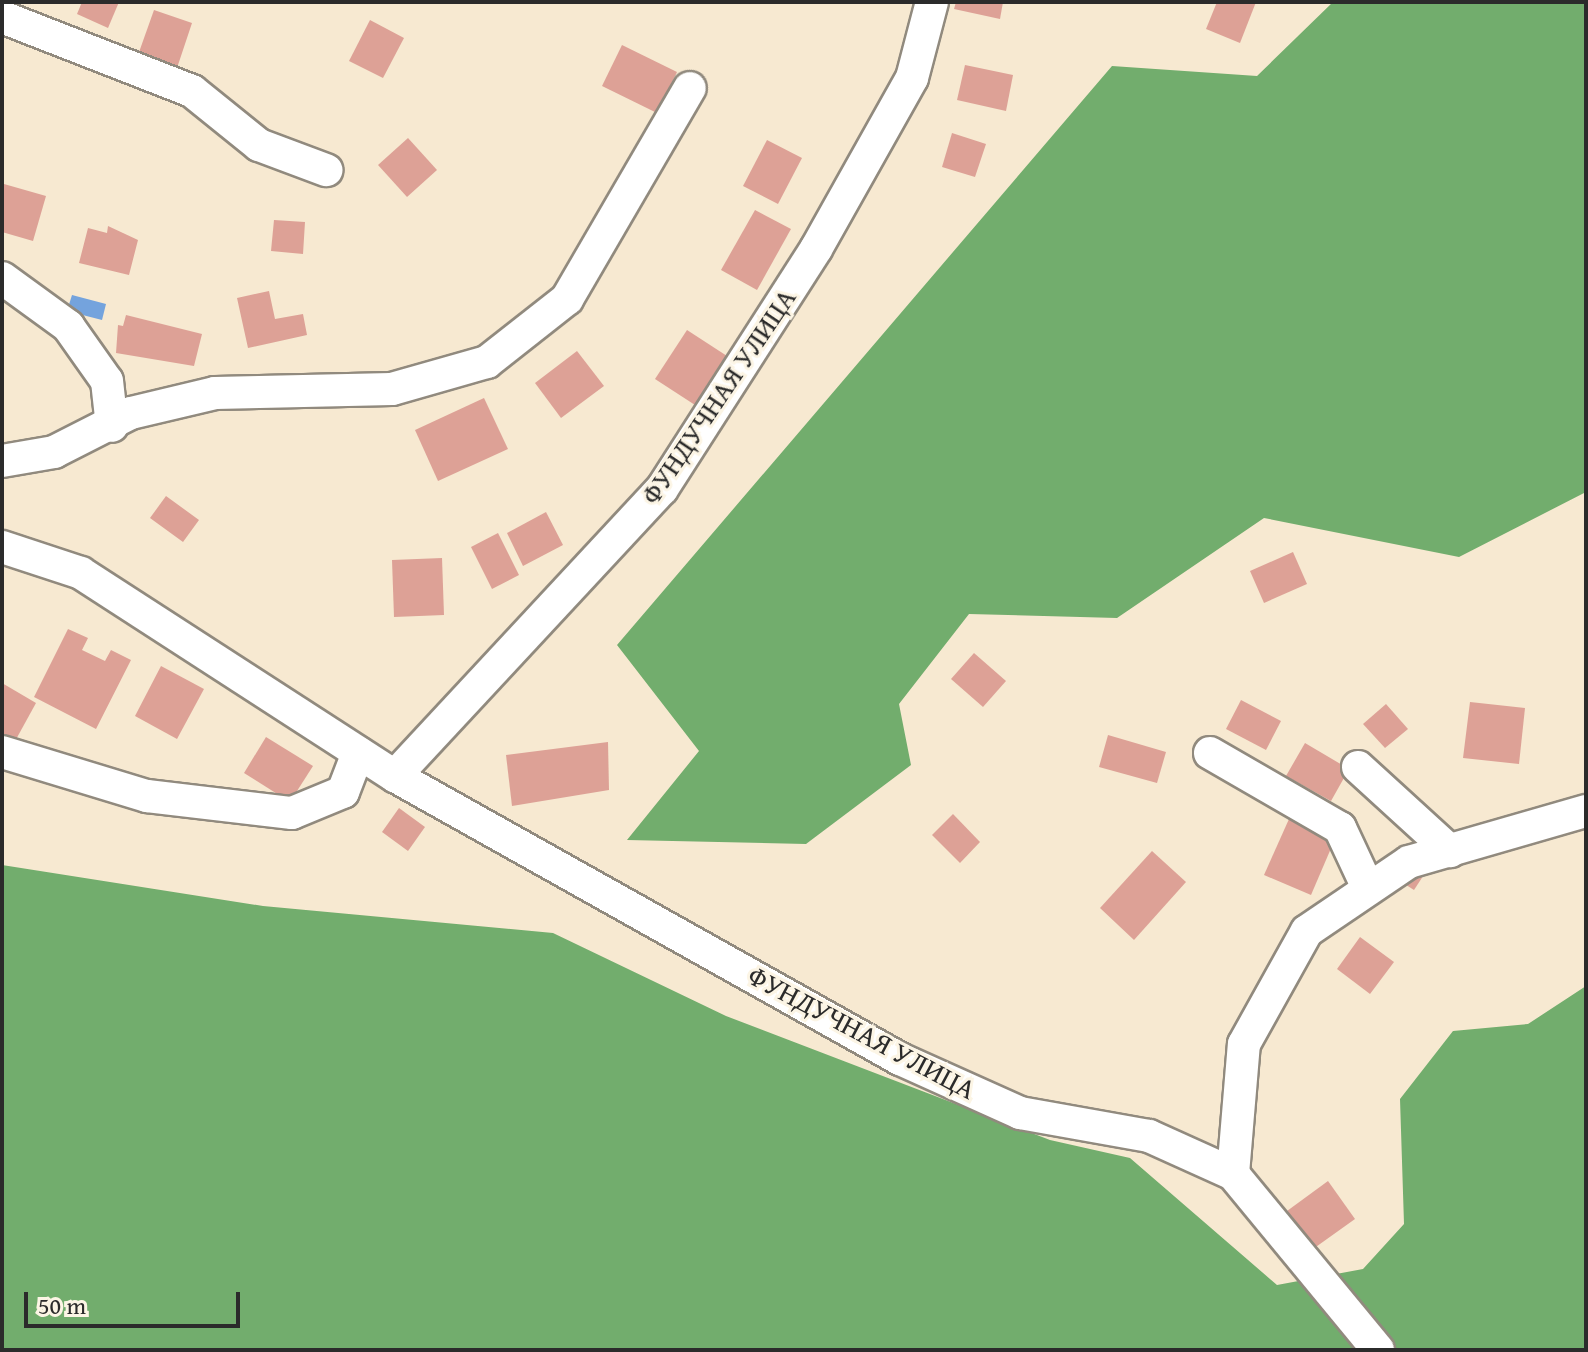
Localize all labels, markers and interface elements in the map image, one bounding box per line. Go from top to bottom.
street label: ФУНДУЧНАЯ УЛИЦА [633,282,803,510]
street label: ФУНДУЧНАЯ УЛИЦА [742,958,982,1106]
scale bar [28,1276,244,1326]
text: 50 m [38,1288,86,1323]

